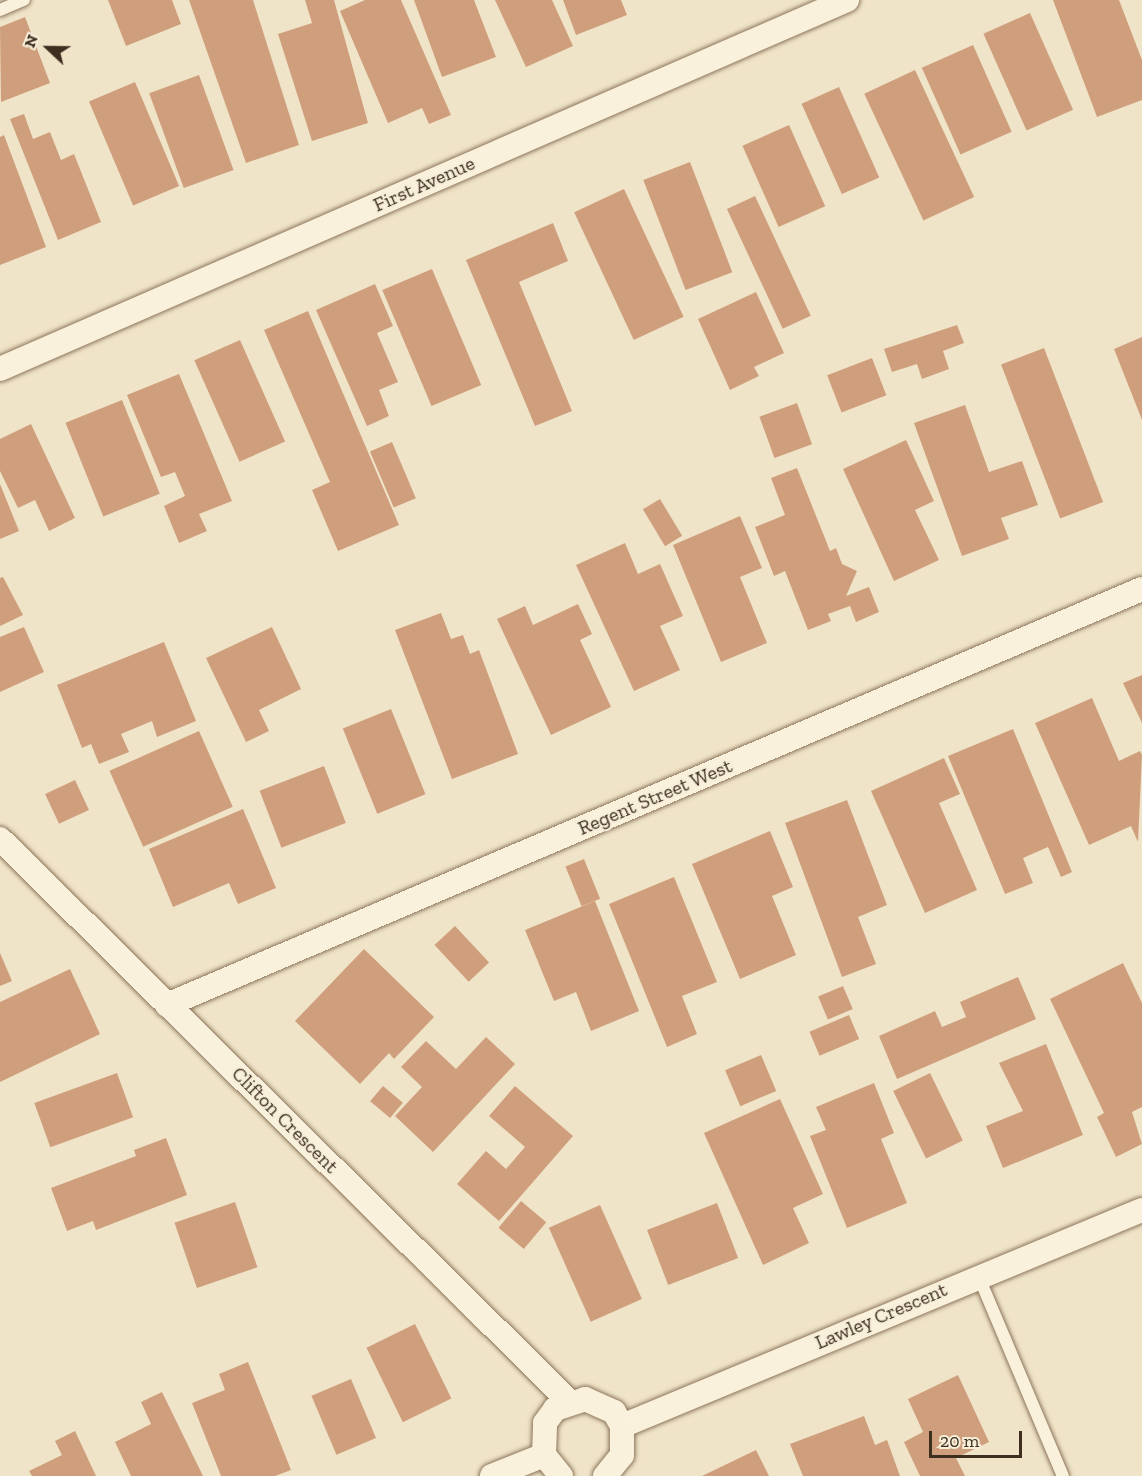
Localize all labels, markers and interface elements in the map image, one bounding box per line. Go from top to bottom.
north arrow [18,18,78,78]
text: N [20,32,42,50]
street label: First Avenue [369,151,479,217]
street label: Regent Street West [574,754,736,840]
street label: Clifton Crescent [227,1062,343,1178]
street label: Lawley Crescent [811,1277,951,1355]
scale bar [932,1419,1025,1457]
text: 20 m [940,1430,979,1452]

